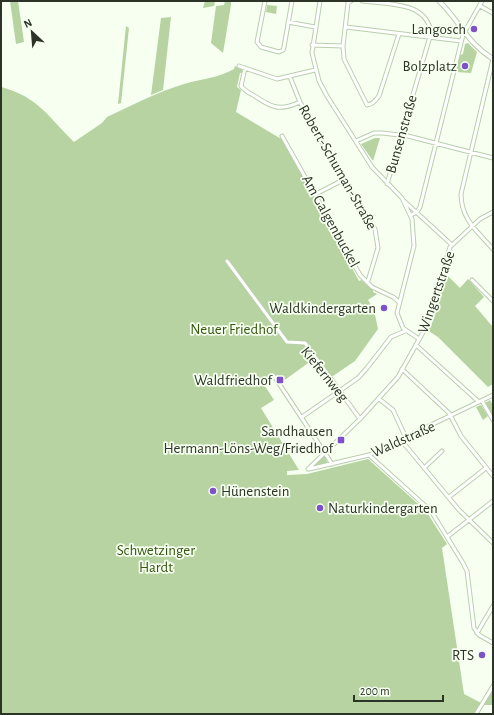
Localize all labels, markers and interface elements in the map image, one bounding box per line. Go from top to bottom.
north arrow [12,12,52,52]
text: N [22,17,34,30]
place label: Langosch [411,22,466,37]
marker: Langosch [469,24,479,34]
place label: Bolzplatz [403,59,457,74]
marker: Bolzplatz [460,61,470,71]
street label: Bunsenstraße [383,93,420,175]
street label: Robert-Schuman-Straße [296,102,379,232]
street label: Am Galgenbuckel [299,173,362,270]
street label: Wingertstraße [415,249,458,335]
place label: Waldkindergarten [269,301,376,316]
marker: Waldkindergarten [379,303,389,313]
park label: Neuer Friedhof [190,322,279,337]
street label: Kiefernweg [298,344,352,405]
place label: Waldfriedhof [194,373,273,388]
marker: Waldfriedhof [275,375,285,385]
street label: Waldstraße [369,419,437,460]
place label: Sandhausen Hermann-Löns-Weg/Friedhof [163,424,334,456]
marker: Sandhausen Hermann-Löns-Weg/Friedhof [336,435,346,445]
place label: Hünenstein [221,484,289,499]
marker: Hünenstein [208,486,218,496]
place label: Naturkindergarten [328,501,438,516]
marker: Naturkindergarten [315,503,325,513]
park label: Schwetzinger Hardt [117,543,195,575]
place label: RTS [452,648,474,663]
marker: RTS [477,650,487,660]
scale bar [354,677,443,703]
text: 200 m [360,685,390,697]

